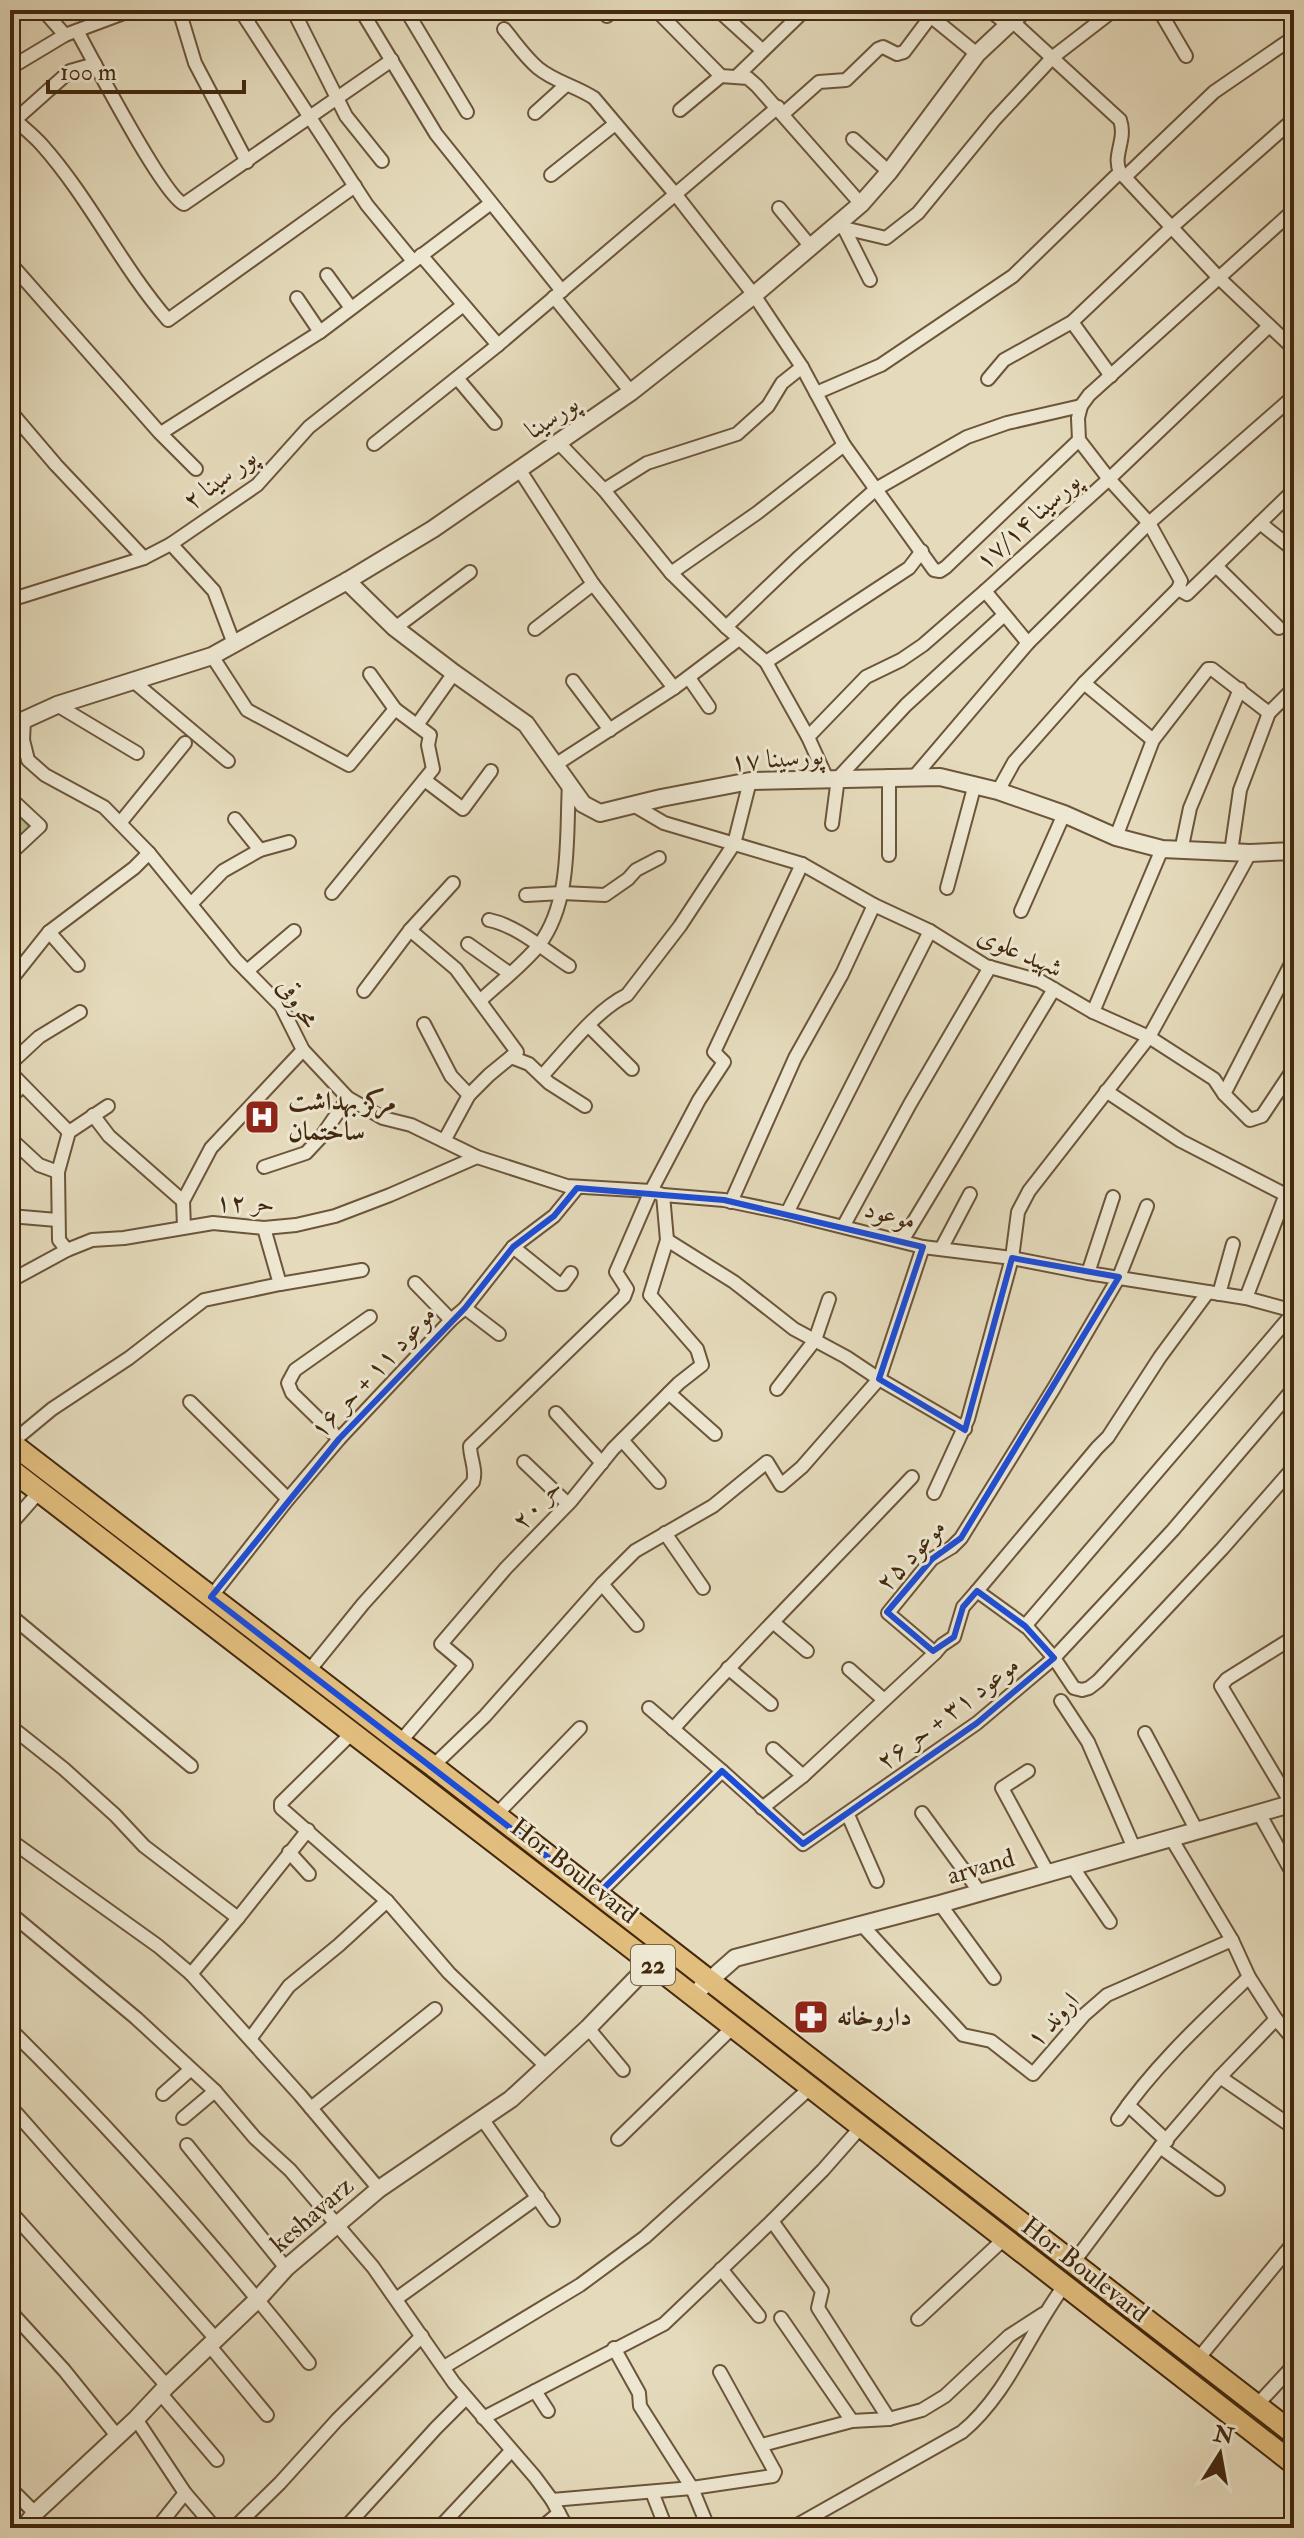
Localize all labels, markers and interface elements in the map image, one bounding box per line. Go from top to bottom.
scale bar [48,44,244,94]
text: 100 m [60,57,117,88]
street label: پورسینا [519,387,587,448]
street label: پور سینا ۲ [177,440,265,519]
street label: پورسینا ۱۷/۱۴ [969,465,1089,578]
street label: پورسینا ۱۷ [729,740,826,780]
street label: شهید علوی [972,919,1068,985]
street label: محروقی [270,972,326,1034]
place label: مرکز بهداشت ساختمان [288,1086,396,1148]
hospital icon: مرکز بهداشت ساختمان [243,1098,281,1136]
street label: حر ۱۲ [215,1186,275,1220]
street label: موعود [861,1193,919,1237]
street label: موعود ۱۱ + حر ۱۶ [303,1299,443,1445]
street label: حر ۲۰ [505,1472,569,1536]
street label: موعود ۲۵ [869,1512,953,1598]
street label: موعود ۳۱ + حر ۲۶ [870,1649,1026,1777]
street label: Hor Boulevard [504,1811,644,1931]
street label: arvand [944,1842,1019,1892]
road number: 22 [631,1945,675,1985]
street label: اروند ۱ [1019,1986,1087,2054]
pharmacy icon: داروخانه [792,1998,830,2036]
place label: داروخانه [837,2001,912,2033]
street label: keshavarz [264,2170,360,2260]
street label: Hor Boulevard [1015,2210,1155,2330]
north arrow [1180,2414,1260,2494]
text: N [1210,2420,1236,2451]

